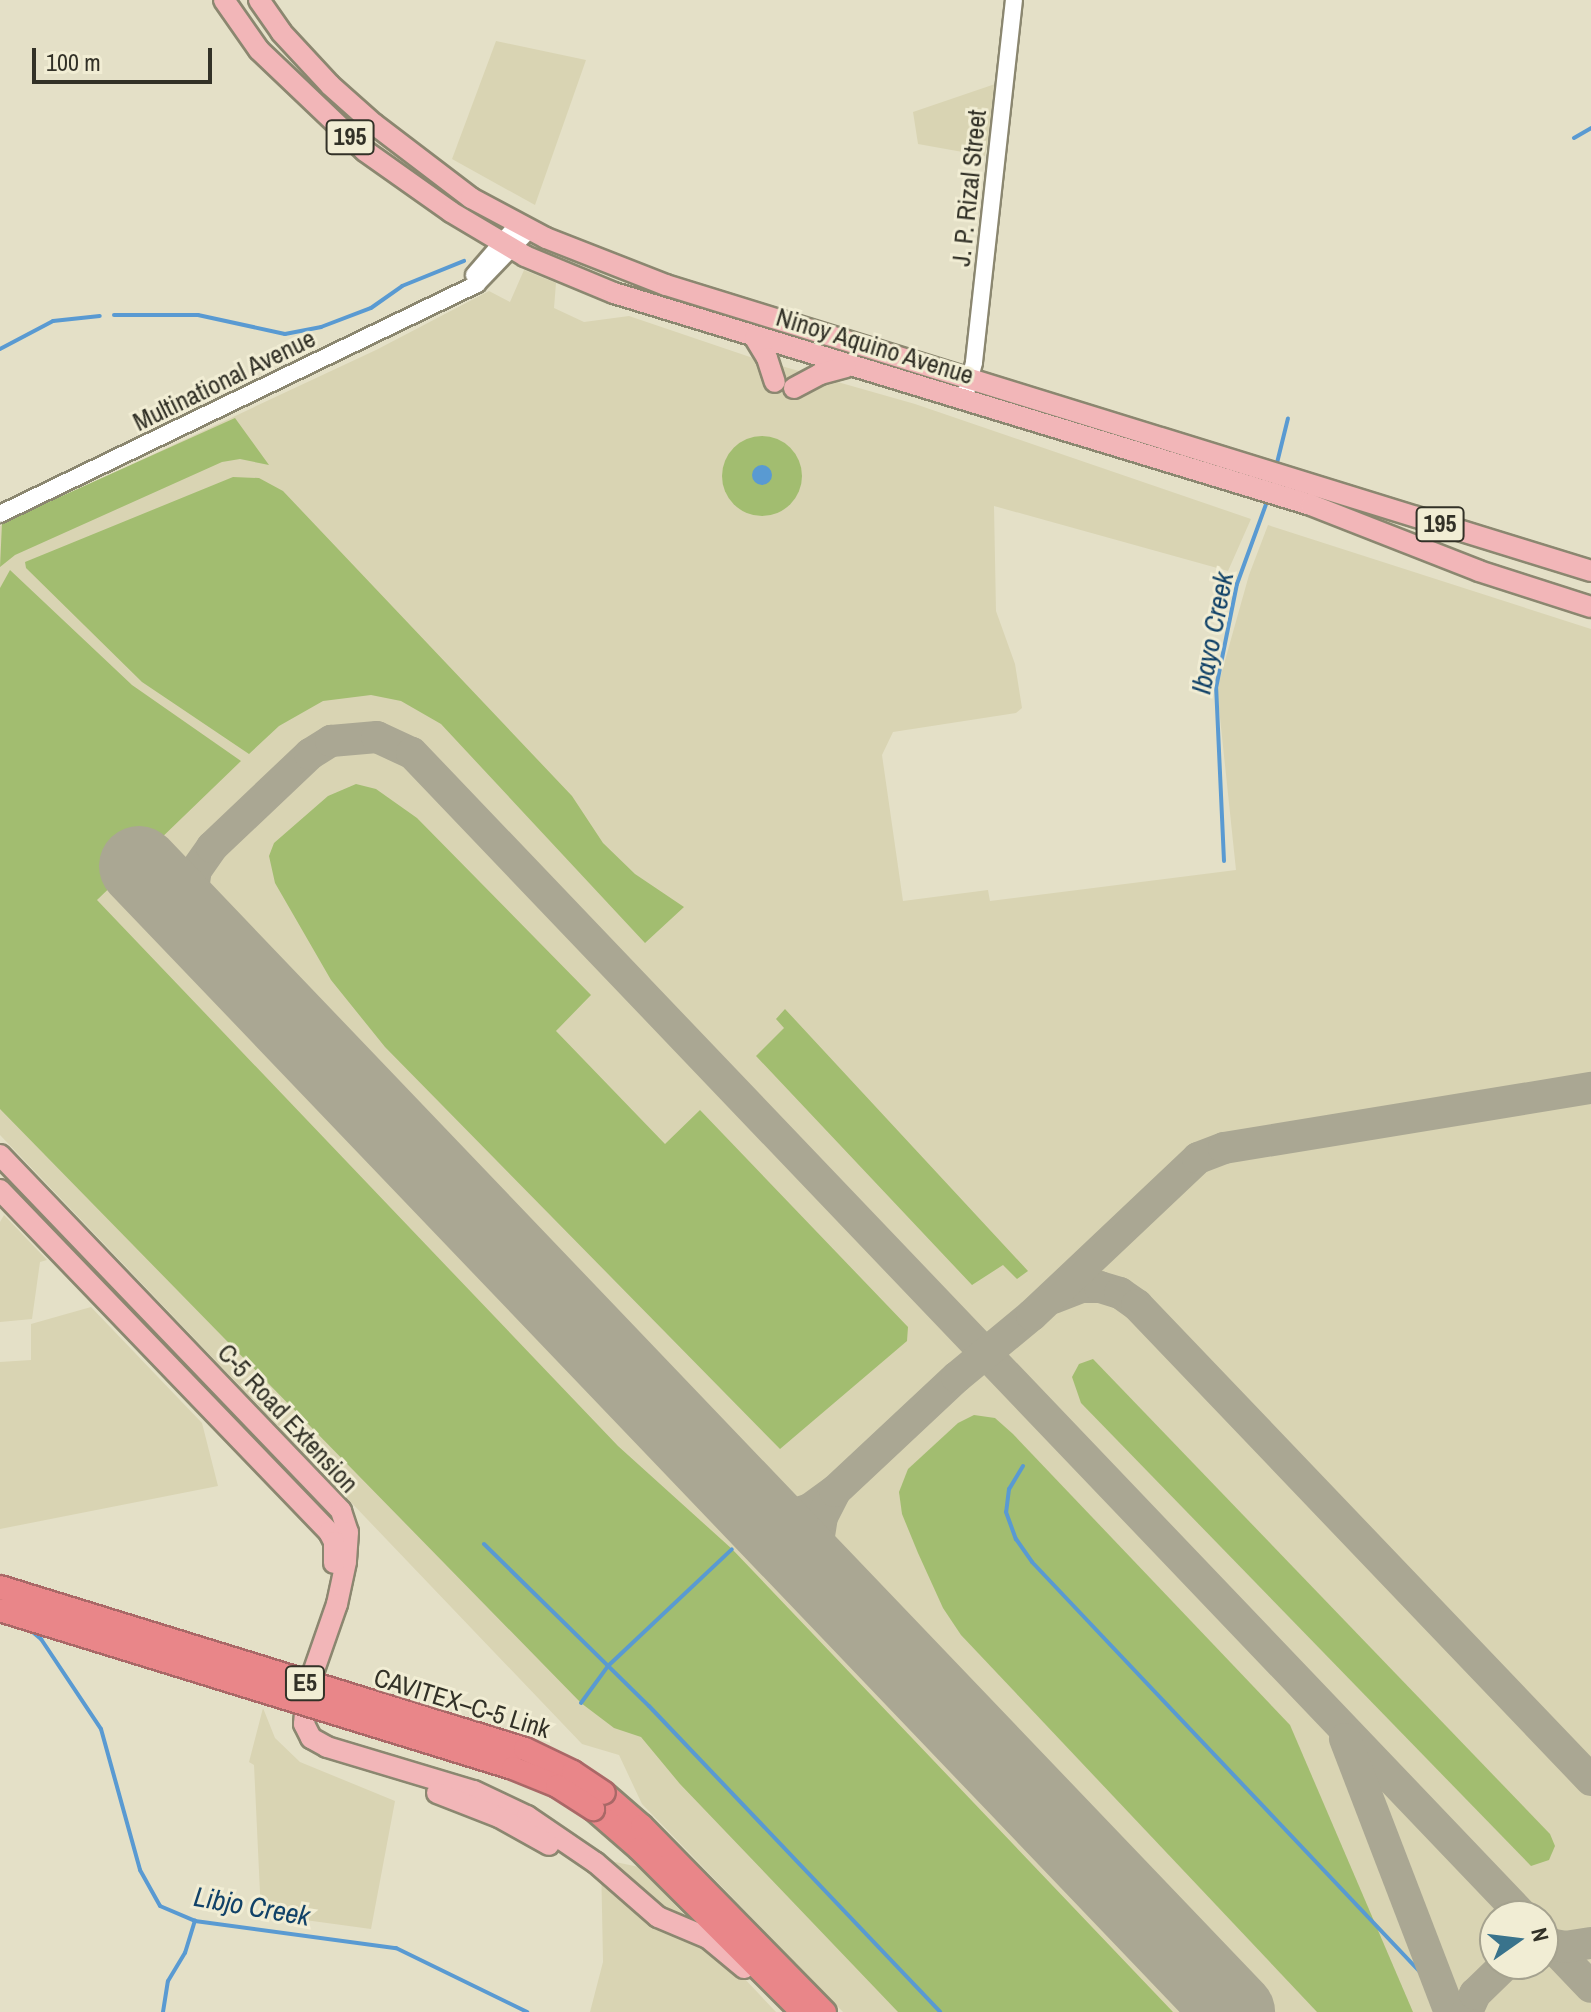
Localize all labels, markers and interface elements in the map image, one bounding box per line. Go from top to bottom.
scale bar [36,32,216,82]
text: 100 m [46,46,101,78]
street label: J. P. Rizal Street [945,108,993,268]
road number: 195 [324,117,376,157]
street label: Ninoy Aquino Avenue [771,301,979,391]
street label: Multinational Avenue [127,322,321,438]
road number: 195 [1414,504,1466,544]
water label: Ibayo Creek [1184,569,1240,697]
street label: C-5 Road Extension [211,1337,365,1499]
street label: CAVITEX–C-5 Link [370,1661,554,1745]
road number: E5 [283,1663,327,1703]
water label: Libjo Creek [191,1879,313,1933]
north arrow [1479,1900,1559,1980]
text: N [1524,1925,1556,1945]

